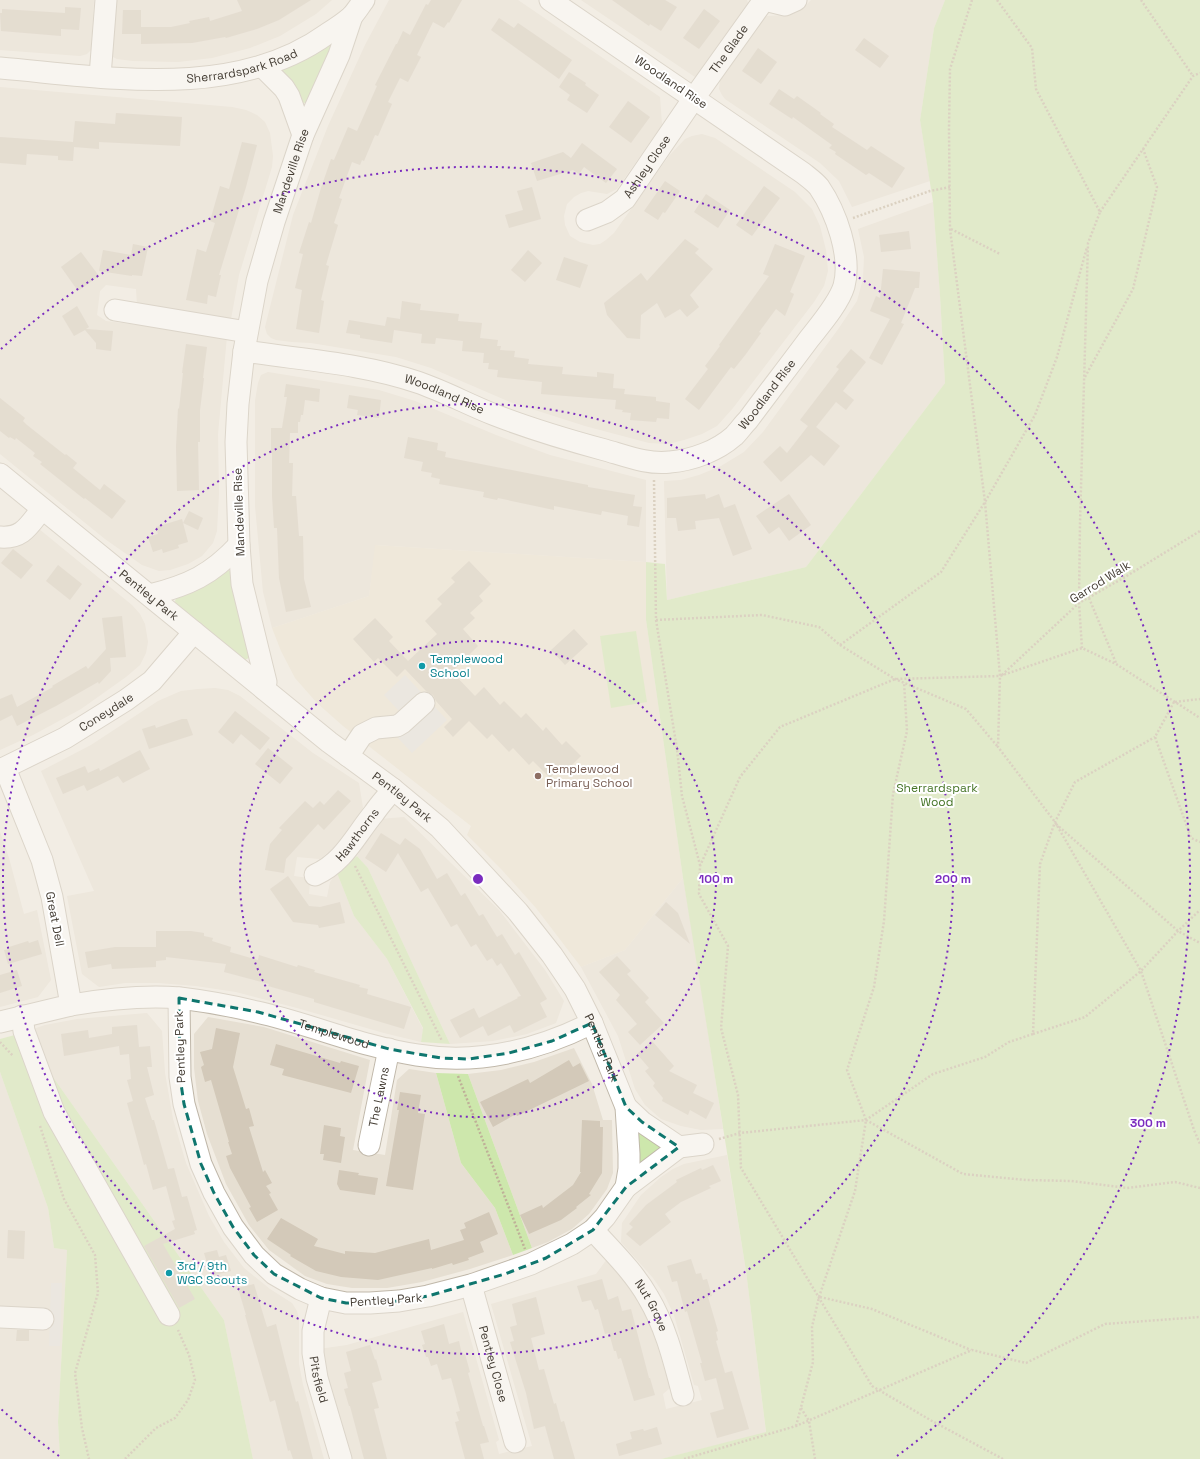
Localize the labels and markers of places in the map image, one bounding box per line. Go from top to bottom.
place label: Templewood School [430,651,503,681]
marker: Templewood School [417,661,427,671]
place label: Templewood Primary School [546,761,633,791]
marker: Templewood Primary School [533,771,543,781]
centre of rings [471,872,485,886]
place label: 3rd / 9th WGC Scouts [177,1258,247,1288]
marker: 3rd / 9th WGC Scouts [164,1268,174,1278]

